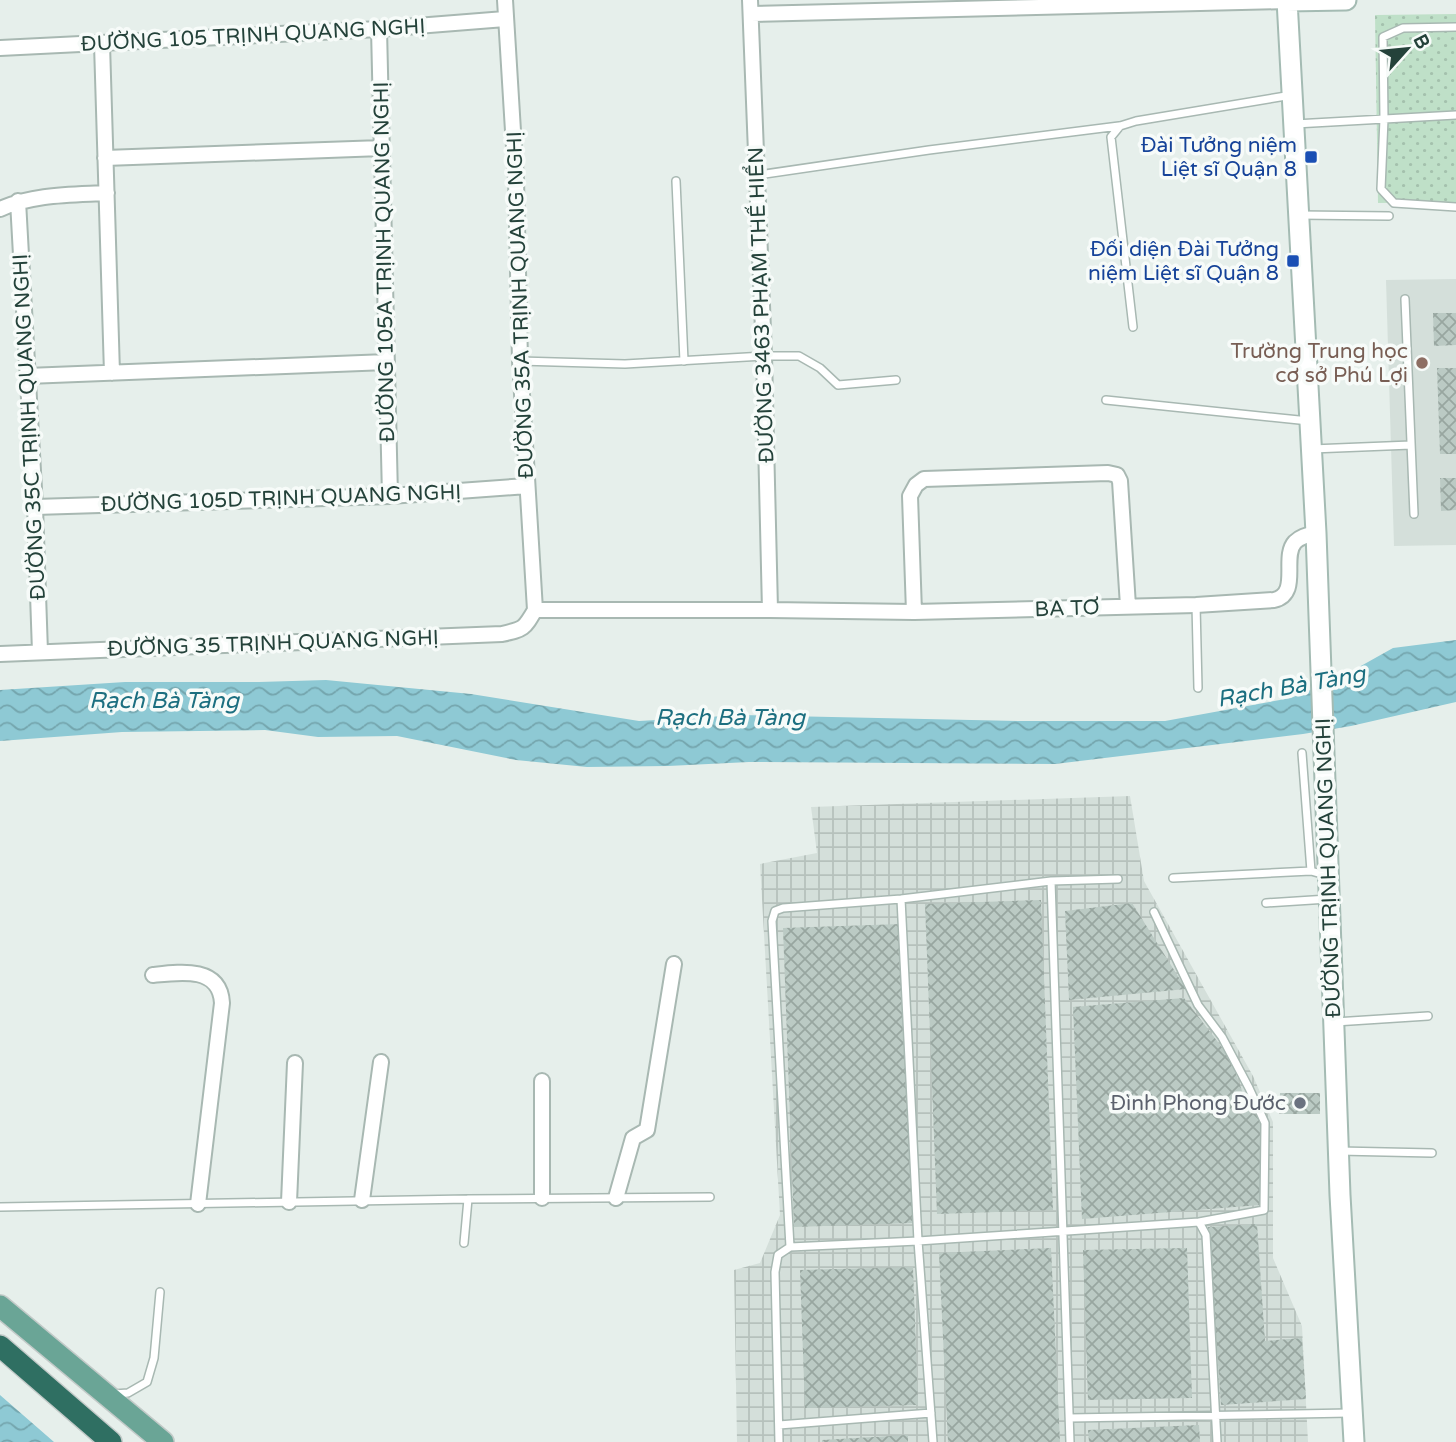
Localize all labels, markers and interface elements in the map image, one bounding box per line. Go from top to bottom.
street label: ĐƯỜNG 105 TRỊNH QUANG NGHỊ [80,14,426,57]
north arrow [1372,14,1442,84]
text: B [1408,31,1434,53]
street label: ĐƯỜNG 105A TRỊNH QUANG NGHỊ [369,81,400,443]
street label: ĐƯỜNG 35A TRỊNH QUANG NGHỊ [502,131,539,479]
place label: Đài Tưởng niệm Liệt sĩ Quận 8 [1141,133,1297,182]
street label: ĐƯỜNG 3463 PHẠM THẾ HIỂN [741,146,780,464]
marker: Đài Tưởng niệm Liệt sĩ Quận 8 [1303,149,1319,165]
place label: Đối diện Đài Tưởng niệm Liệt sĩ Quận 8 [1088,237,1279,286]
street label: ĐƯỜNG 35C TRỊNH QUANG NGHỊ [8,253,51,601]
marker: Đối diện Đài Tưởng niệm Liệt sĩ Quận 8 [1285,253,1301,269]
place label: Trường Trung học cơ sở Phú Lợi [1231,339,1408,388]
marker: Trường Trung học cơ sở Phú Lợi [1414,355,1430,371]
street label: ĐƯỜNG 105D TRỊNH QUANG NGHỊ [100,480,462,517]
street label: BA TƠ [1034,595,1100,622]
street label: ĐƯỜNG 35 TRỊNH QUANG NGHỊ [107,625,439,662]
water label: Rạch Bà Tàng [1215,660,1369,714]
water label: Rạch Bà Tàng [89,687,240,715]
water label: Rạch Bà Tàng [655,704,806,732]
street label: ĐƯỜNG TRỊNH QUANG NGHỊ [1311,718,1346,1018]
place label: Đình Phong Đước [1110,1091,1286,1116]
marker: Đình Phong Đước [1292,1095,1308,1111]

